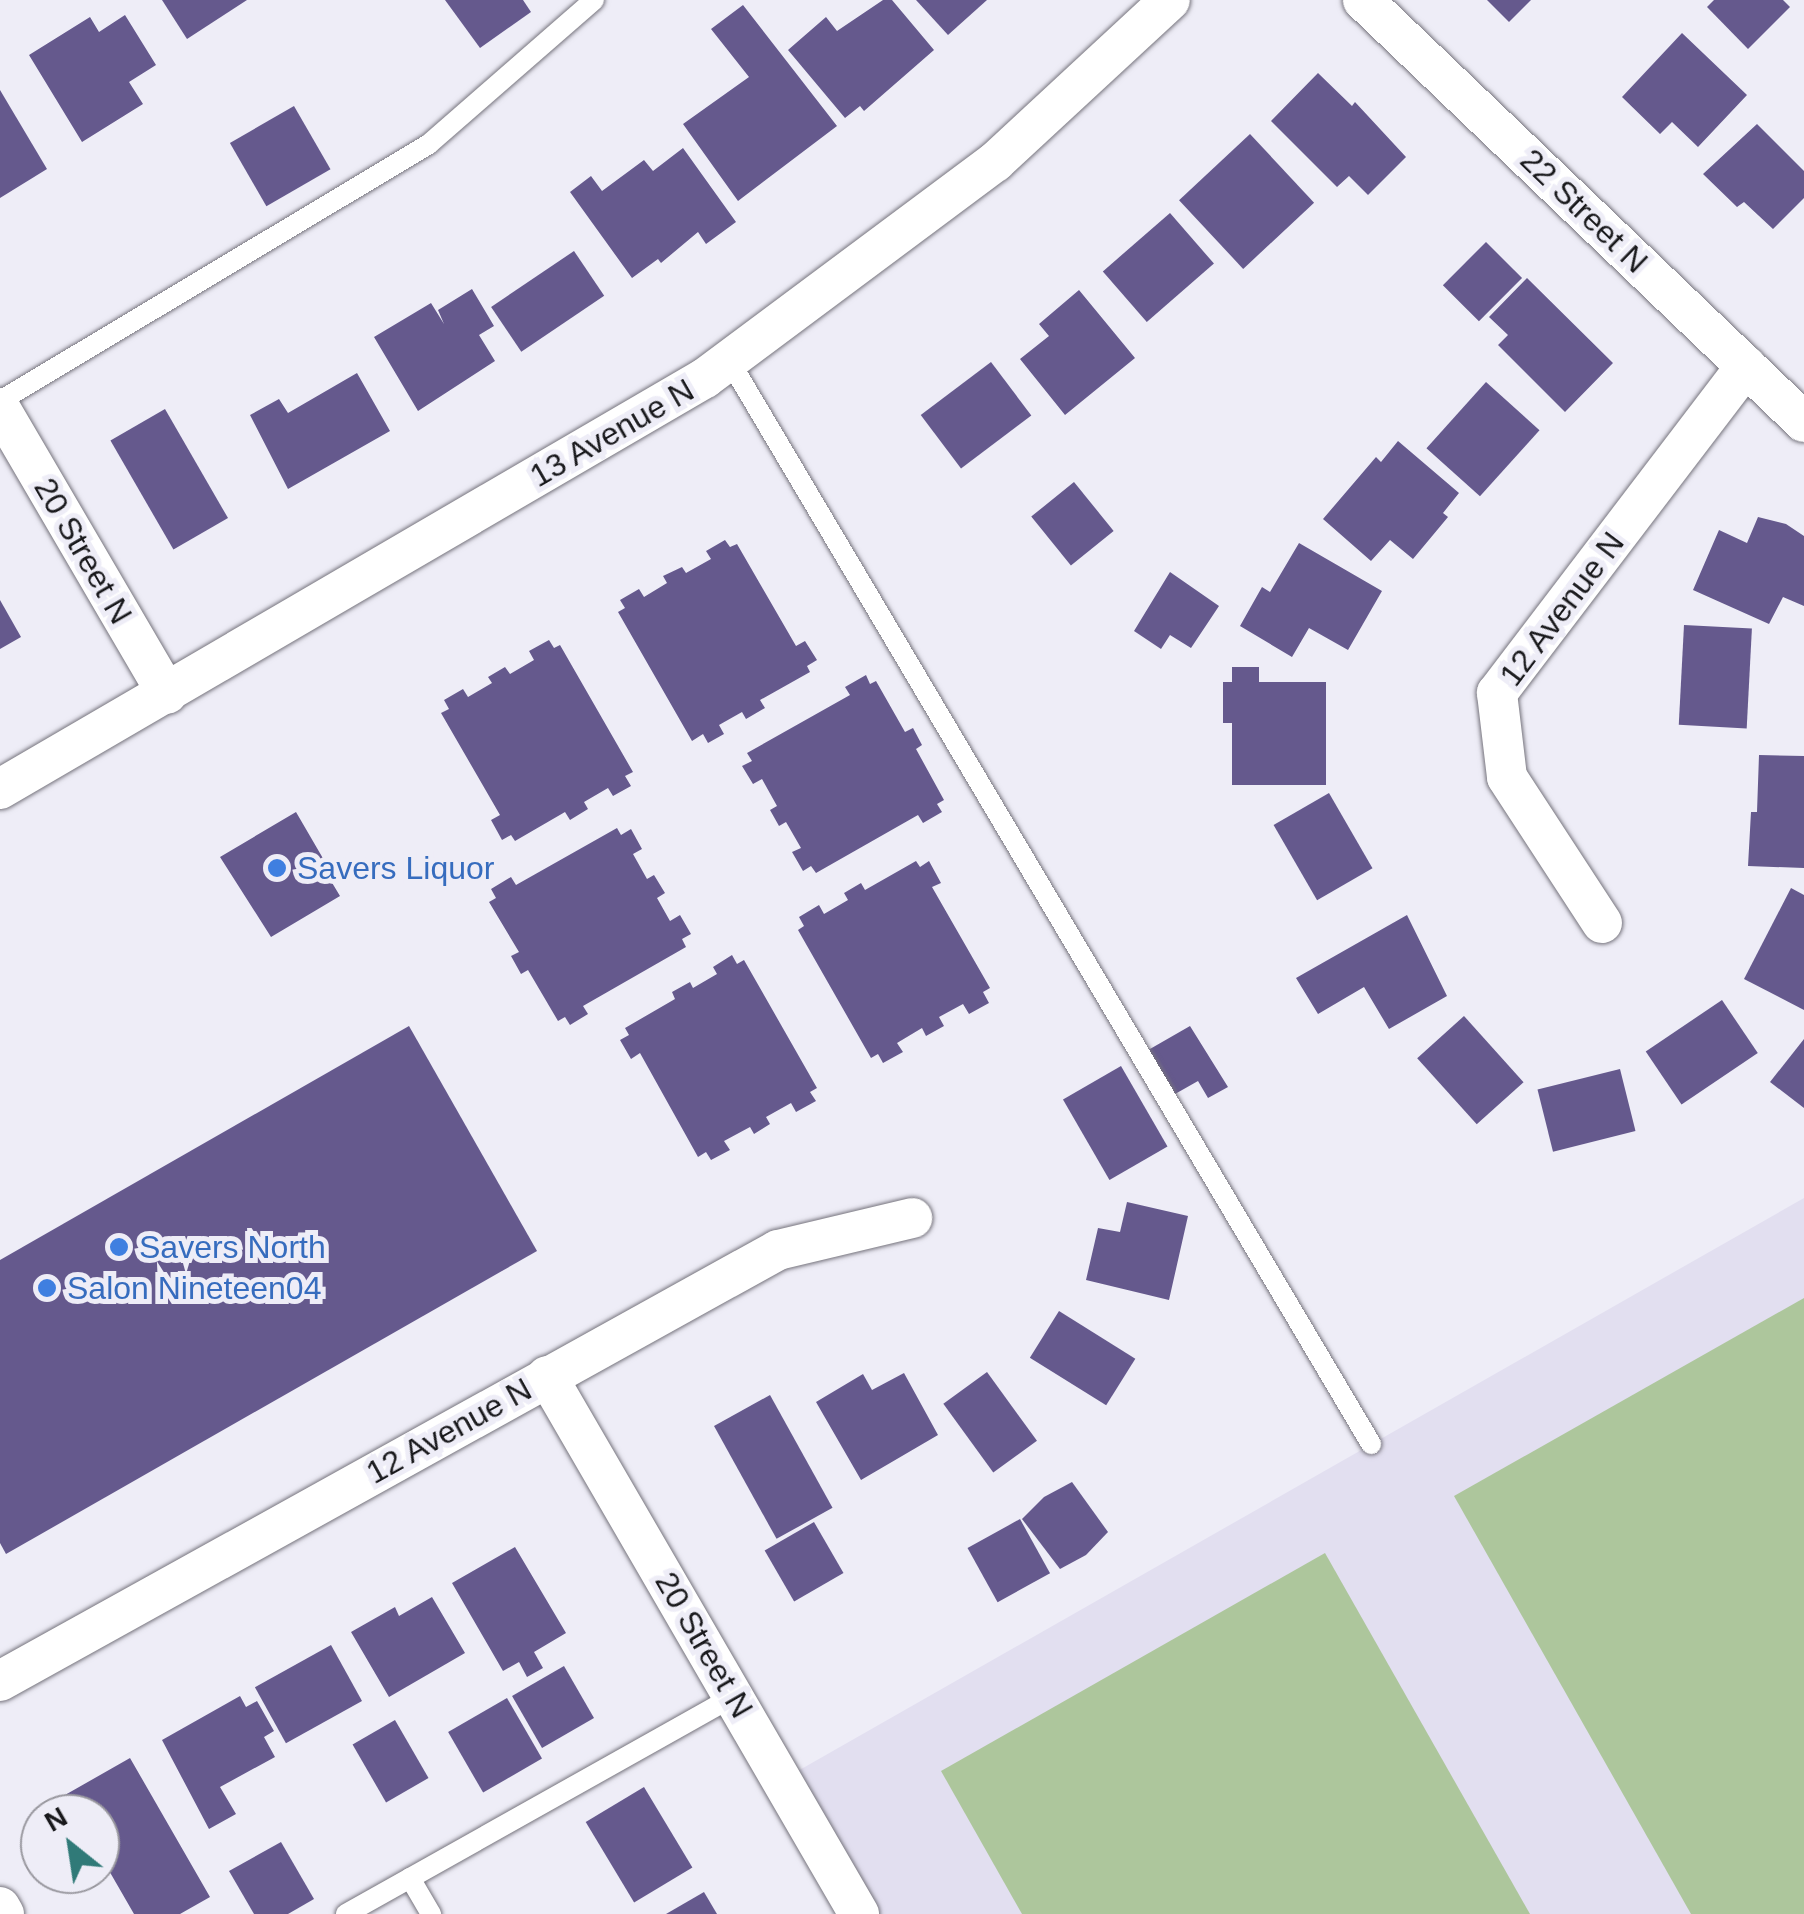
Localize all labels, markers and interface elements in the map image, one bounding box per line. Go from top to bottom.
street label: 22 Street N [1512,141,1656,281]
street label: 13 Avenue N [523,370,701,496]
street label: 20 Street N [26,471,140,631]
street label: 12 Avenue N [1491,524,1633,694]
place label: Savers Liquor [297,849,494,887]
marker: Savers Liquor [266,857,288,879]
place label: Savers North [139,1228,326,1266]
marker: Savers North [108,1236,130,1258]
place label: Salon Nineteen04 [67,1269,321,1307]
marker: Salon Nineteen04 [36,1277,58,1299]
street label: 12 Avenue N [359,1369,539,1493]
street label: 20 Street N [647,1565,761,1725]
north arrow [20,1794,120,1894]
text: N [39,1801,72,1838]

